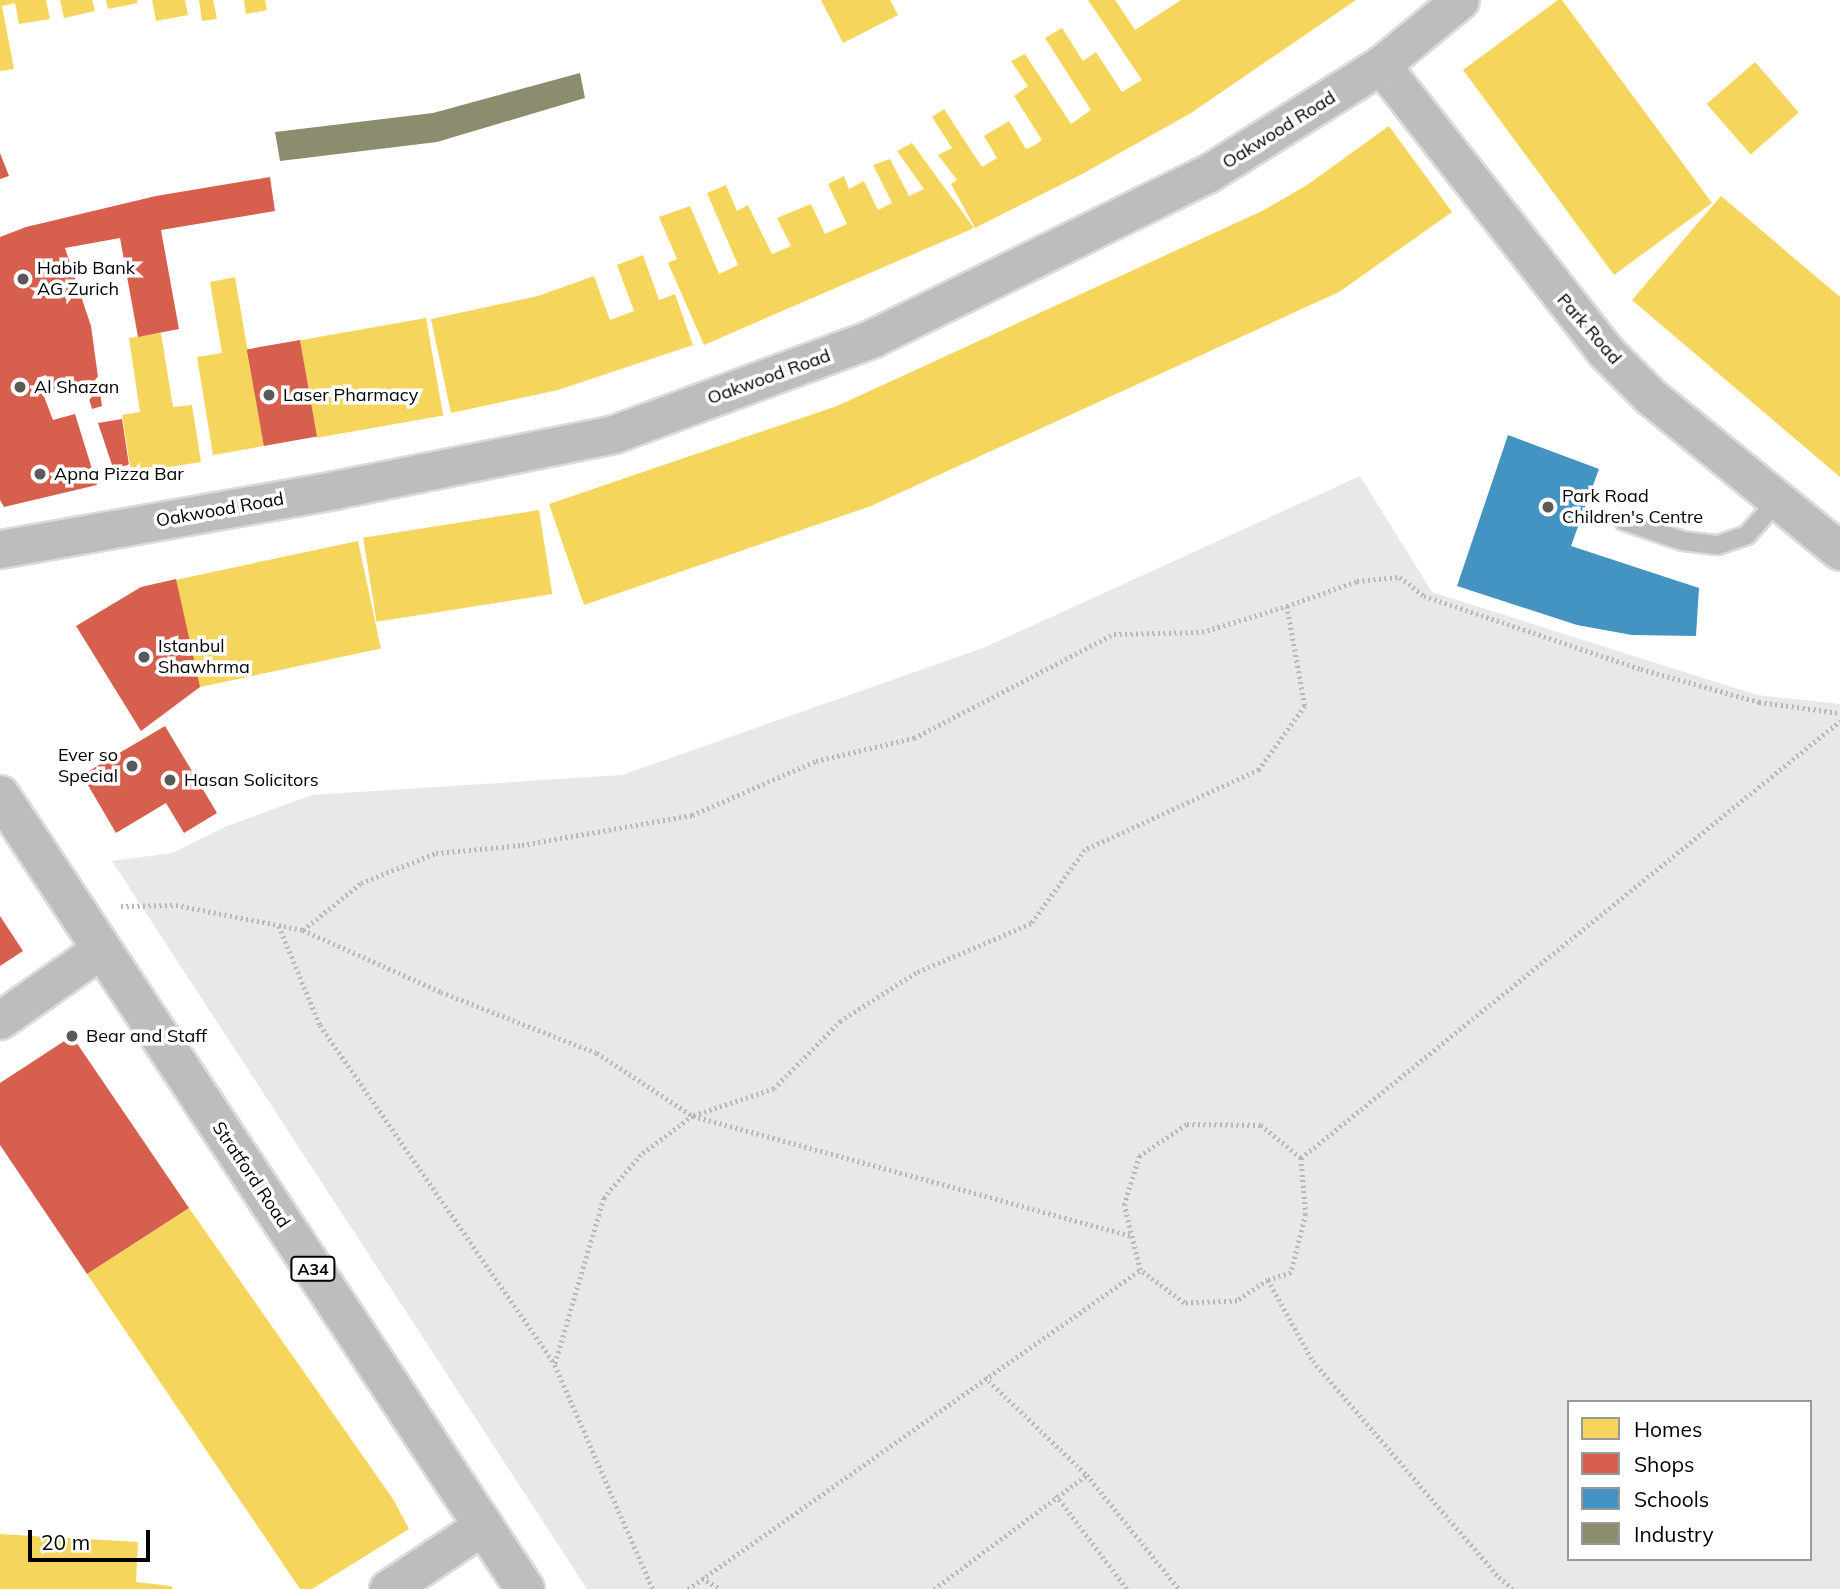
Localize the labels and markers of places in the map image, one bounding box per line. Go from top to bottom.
place label: Habib Bank AG Zurich [37,258,135,300]
marker: Habib Bank AG Zurich [15,271,31,287]
place label: Al Shazan [34,376,119,398]
marker: Al Shazan [12,379,28,395]
place label: Laser Pharmacy [283,384,418,406]
marker: Laser Pharmacy [261,387,277,403]
place label: Apna Pizza Bar [54,463,184,485]
marker: Apna Pizza Bar [32,466,48,482]
place label: Park Road Children's Centre [1562,486,1703,528]
marker: Park Road Children's Centre [1540,499,1556,515]
place label: Istanbul Shawhrma [158,636,250,678]
marker: Istanbul Shawhrma [136,649,152,665]
place label: Ever so Special [58,745,118,788]
marker: Ever so Special [124,758,140,774]
place label: Hasan Solicitors [184,769,319,791]
marker: Hasan Solicitors [162,772,178,788]
place label: Bear and Staff [86,1025,207,1047]
marker: Bear and Staff [64,1028,80,1044]

